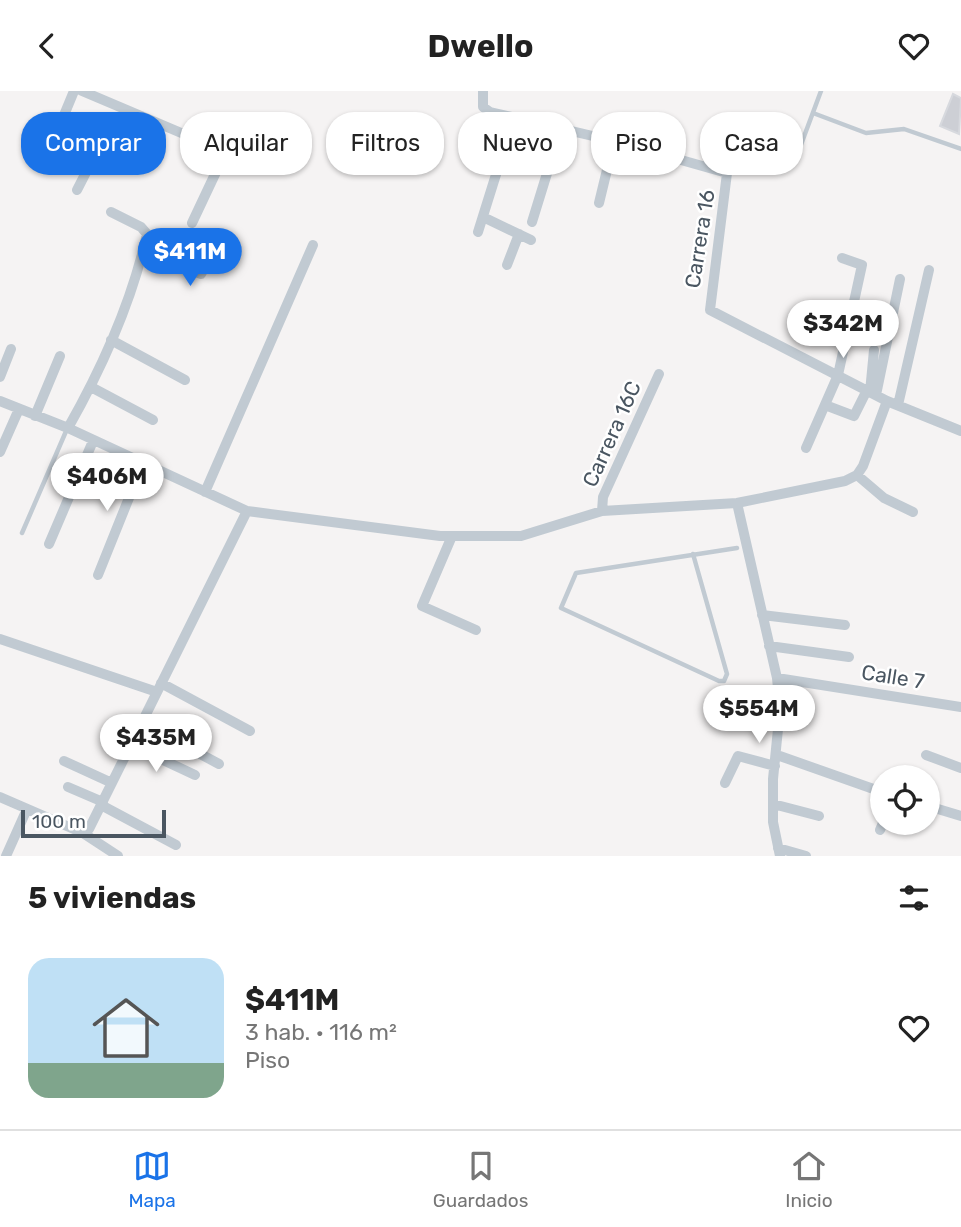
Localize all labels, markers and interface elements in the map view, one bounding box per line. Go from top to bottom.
icon: back [28,27,66,65]
text: Dwello [427,27,534,65]
icon: heart [895,27,933,65]
chip: Comprar [21,112,166,175]
chip: Alquilar [180,112,312,175]
chip: Filtros [326,112,444,175]
chip: Nuevo [458,112,577,175]
chip: Piso [591,112,686,175]
chip: Casa [700,112,803,175]
street label: Carrera 16 [679,188,720,290]
pin: $411M [141,229,239,288]
text: $411M [154,237,226,265]
pin: $342M [794,301,892,360]
text: $342M [803,309,883,337]
street label: Carrera 16C [577,377,646,491]
pin: $406M [58,453,156,513]
text: $406M [67,462,147,490]
street label: Calle 7 [860,659,927,694]
pin: $554M [710,685,808,745]
text: $554M [719,694,799,722]
pin: $435M [107,715,205,774]
text: $435M [116,723,196,751]
map controls [870,765,940,835]
button: locate [870,765,940,835]
scale bar [21,807,166,839]
text: 100 m [32,810,86,833]
icon: filters [895,879,933,917]
text: 5 viviendas [28,880,196,916]
text: $411M [245,982,339,1018]
icon: home [84,986,168,1070]
icon: heart [895,1009,933,1047]
text: 3 hab. · 116 m² [245,1018,397,1046]
text: Piso [245,1046,290,1074]
tab: Mapa [128,1147,176,1212]
tab: Guardados [433,1147,528,1212]
tab: Inicio [785,1147,833,1212]

